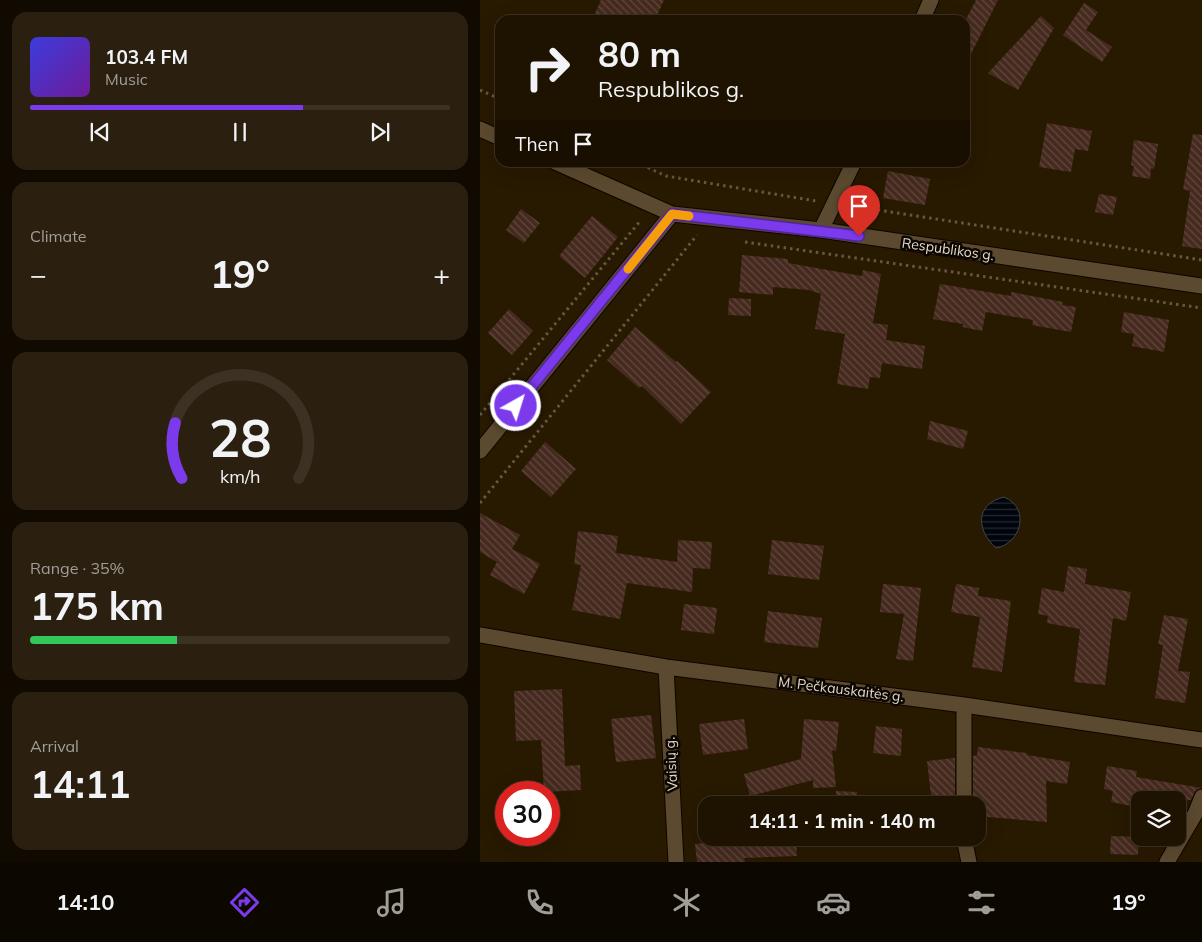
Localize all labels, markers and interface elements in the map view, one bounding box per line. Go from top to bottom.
text: 80 m [598,32,681,76]
icon: right [515,35,580,100]
text: 103.4 FM [105,45,188,69]
text: Music [105,69,148,89]
text: Respublikos g. [598,75,744,103]
icon: previous [86,118,114,146]
icon: pause [226,118,254,146]
icon: next [366,118,394,146]
icon: arrive [569,130,597,158]
text: Then [515,132,559,156]
pin [838,185,880,236]
icon: arrive [845,192,873,220]
text: Climate [30,226,86,246]
street label: Respublikos g. [901,234,995,264]
text: 19° [210,250,270,298]
text: − [30,257,47,292]
text: + [433,257,450,292]
position arrow [489,379,541,431]
text: 28 [209,405,271,470]
text: km/h [220,465,260,487]
text: Range · 35% [30,558,125,578]
text: 175 km [30,582,164,630]
street label: M. Pečkauskaitės g. [777,672,905,706]
text: Arrival [30,736,79,756]
street label: Vaisių g. [661,736,681,792]
text: 14:11 [30,760,131,808]
speed limit sign: 30 [495,781,560,846]
map controls [1131,791,1186,846]
button: layers [1131,791,1186,846]
text: 14:11 · 1 min · 140 m [748,809,936,833]
icon: directions [227,885,262,920]
icon: music [374,885,409,920]
icon: phone [522,885,557,920]
icon: climate [669,885,704,920]
icon: car [816,885,851,920]
icon: filters [964,885,999,920]
text: 14:10 [56,888,114,916]
text: 19° [1111,888,1146,916]

